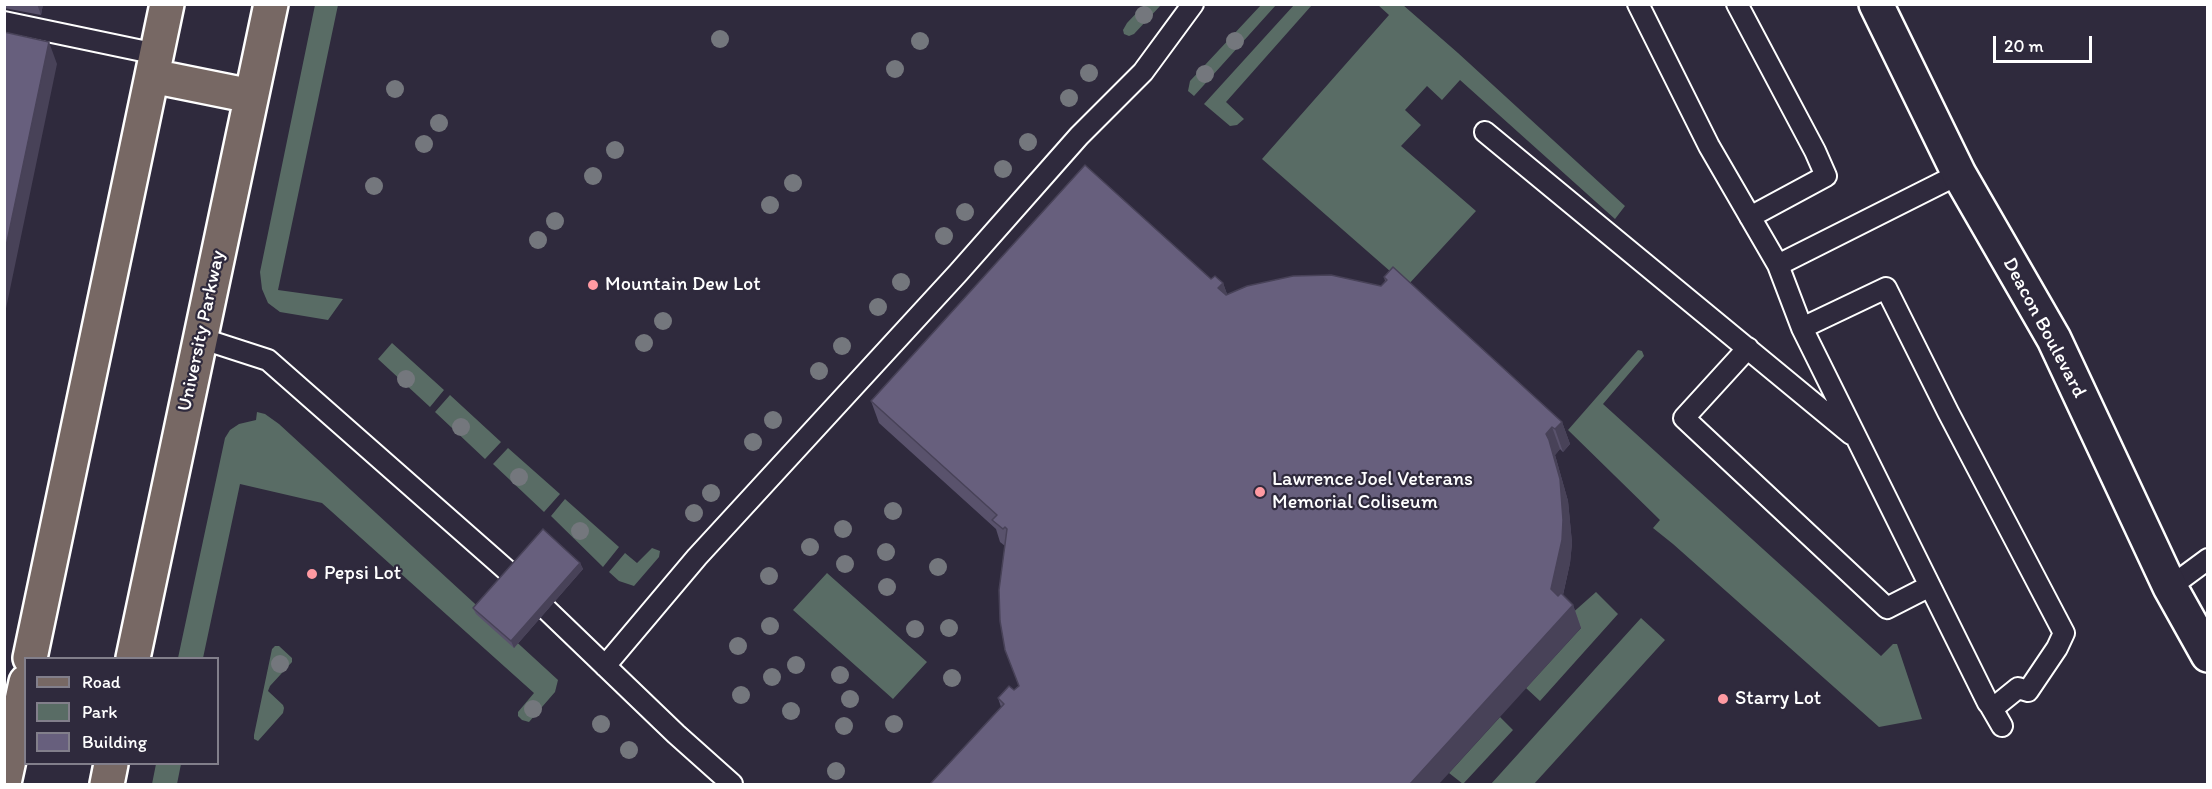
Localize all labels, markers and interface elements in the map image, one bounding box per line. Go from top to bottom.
scale bar [1996,24,2095,62]
text: 20 m [2004,35,2044,57]
street label: University Parkway [173,248,231,414]
street label: Deacon Boulevard [1997,254,2091,402]
place label: Mountain Dew Lot [605,273,761,297]
marker: Mountain Dew Lot [586,278,600,292]
place label: Lawrence Joel Veterans Memorial Coliseum [1272,468,1473,515]
marker: Lawrence Joel Veterans Memorial Coliseum [1253,485,1267,499]
place label: Pepsi Lot [324,562,401,586]
marker: Pepsi Lot [305,567,319,581]
legend [24,657,219,765]
text: Road [82,671,121,693]
place label: Starry Lot [1735,687,1821,711]
marker: Starry Lot [1716,692,1730,706]
text: Park [82,701,117,723]
text: Building [82,731,147,753]

